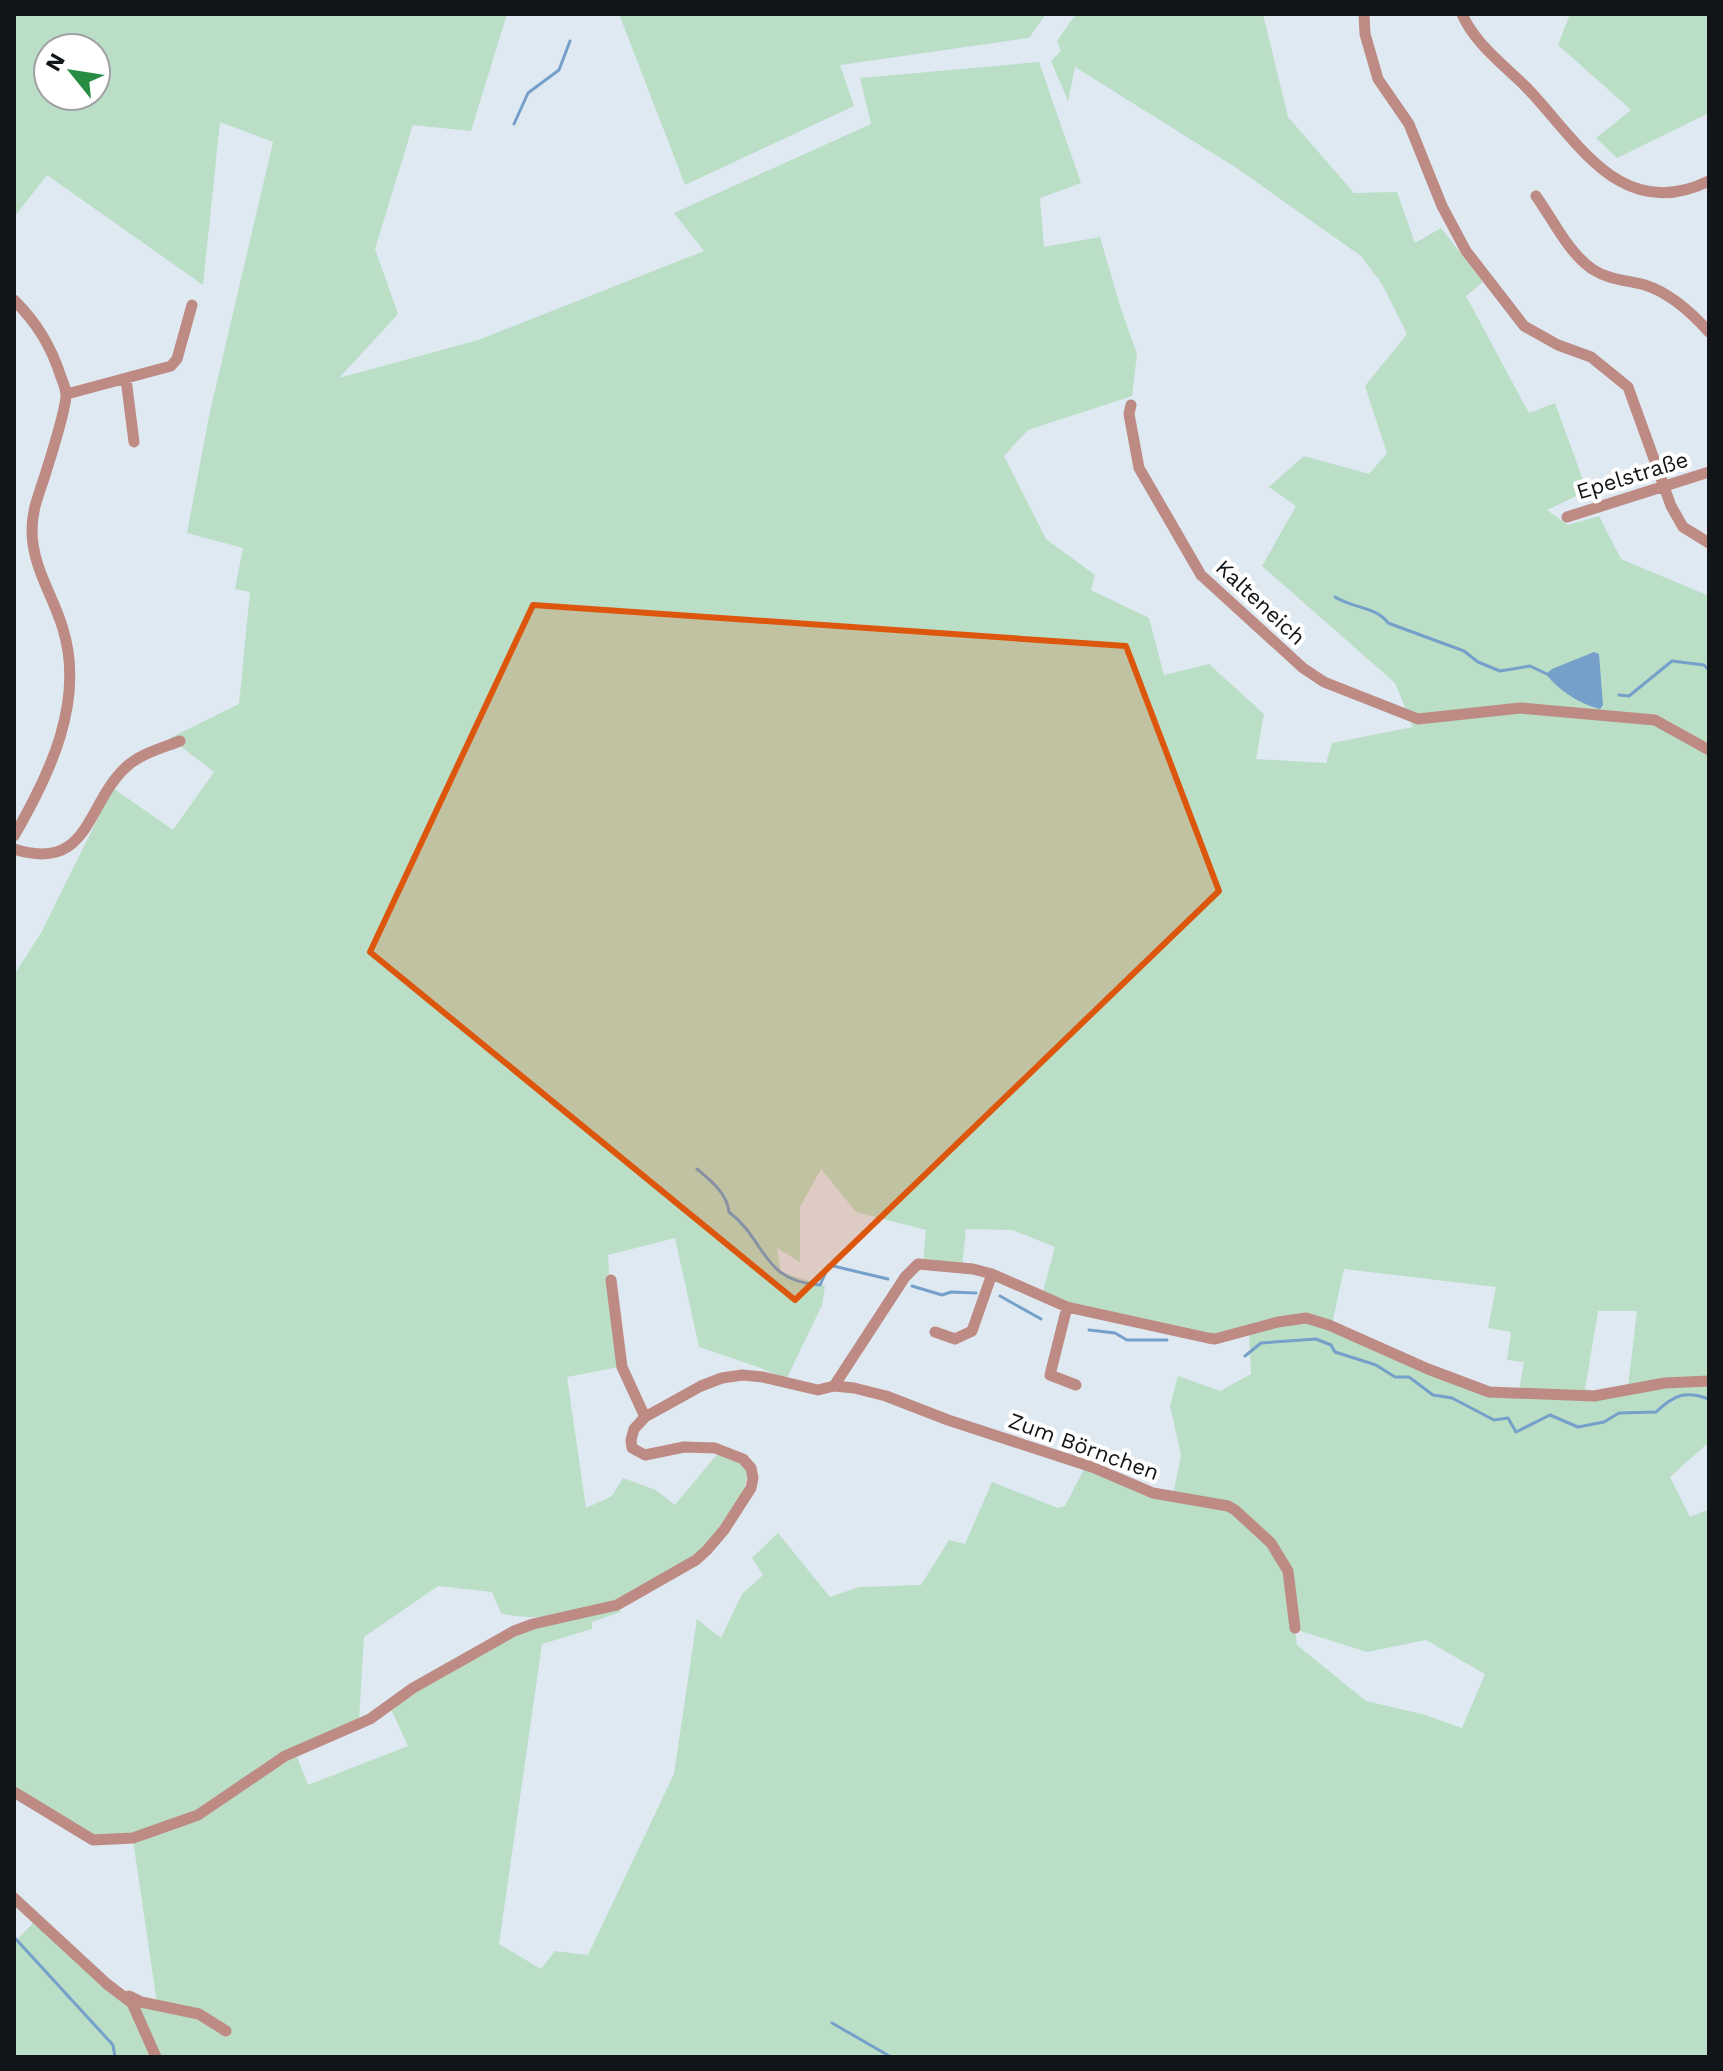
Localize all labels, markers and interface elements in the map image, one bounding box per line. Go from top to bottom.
north arrow [32,32,112,112]
text: N [40,49,70,76]
street label: Epelstraße [1573,447,1691,504]
street label: Kalteneich [1211,555,1310,650]
street label: Zum Börnchen [1005,1408,1162,1485]

